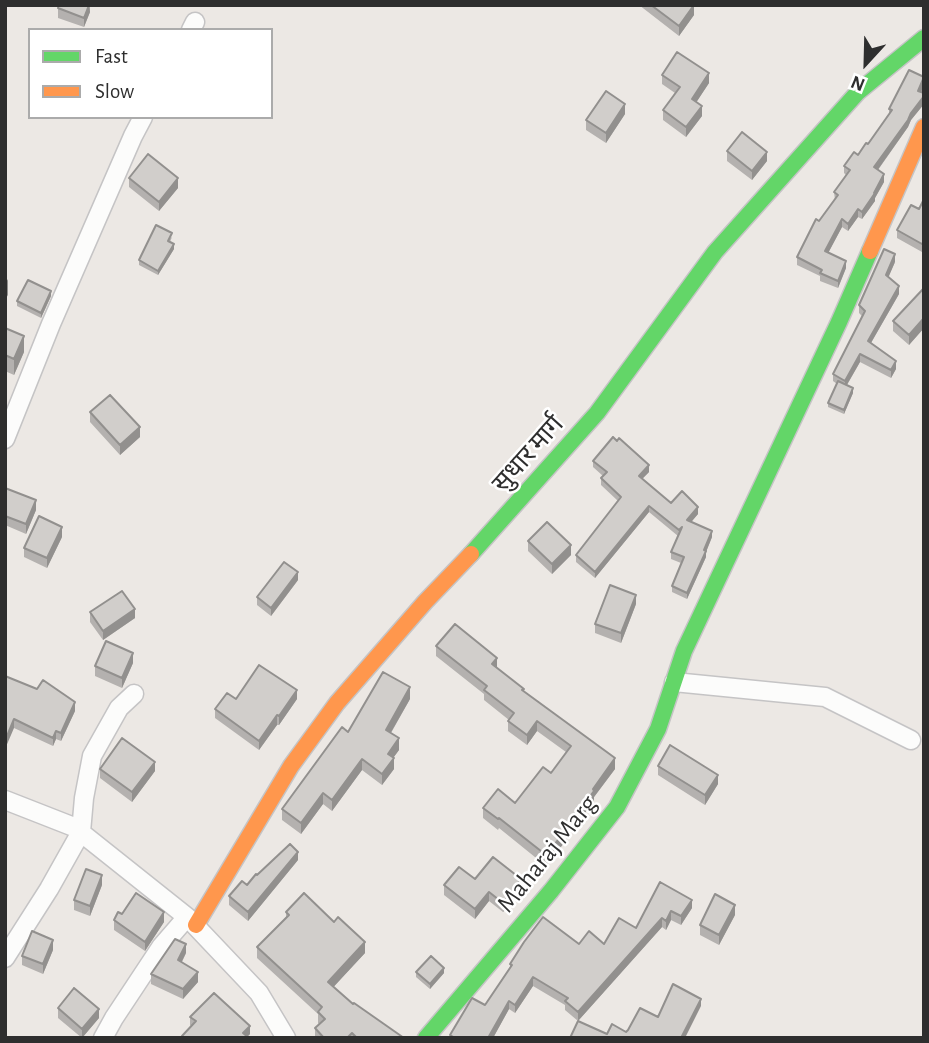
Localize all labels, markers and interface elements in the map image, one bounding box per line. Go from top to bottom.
legend [28,28,273,119]
north arrow [831,28,901,98]
text: Fast [95,46,128,67]
text: N [848,72,868,94]
text: Slow [95,81,134,102]
street label: सुधार मार्ग [486,409,570,499]
street label: Maharaj Marg [490,789,604,919]

